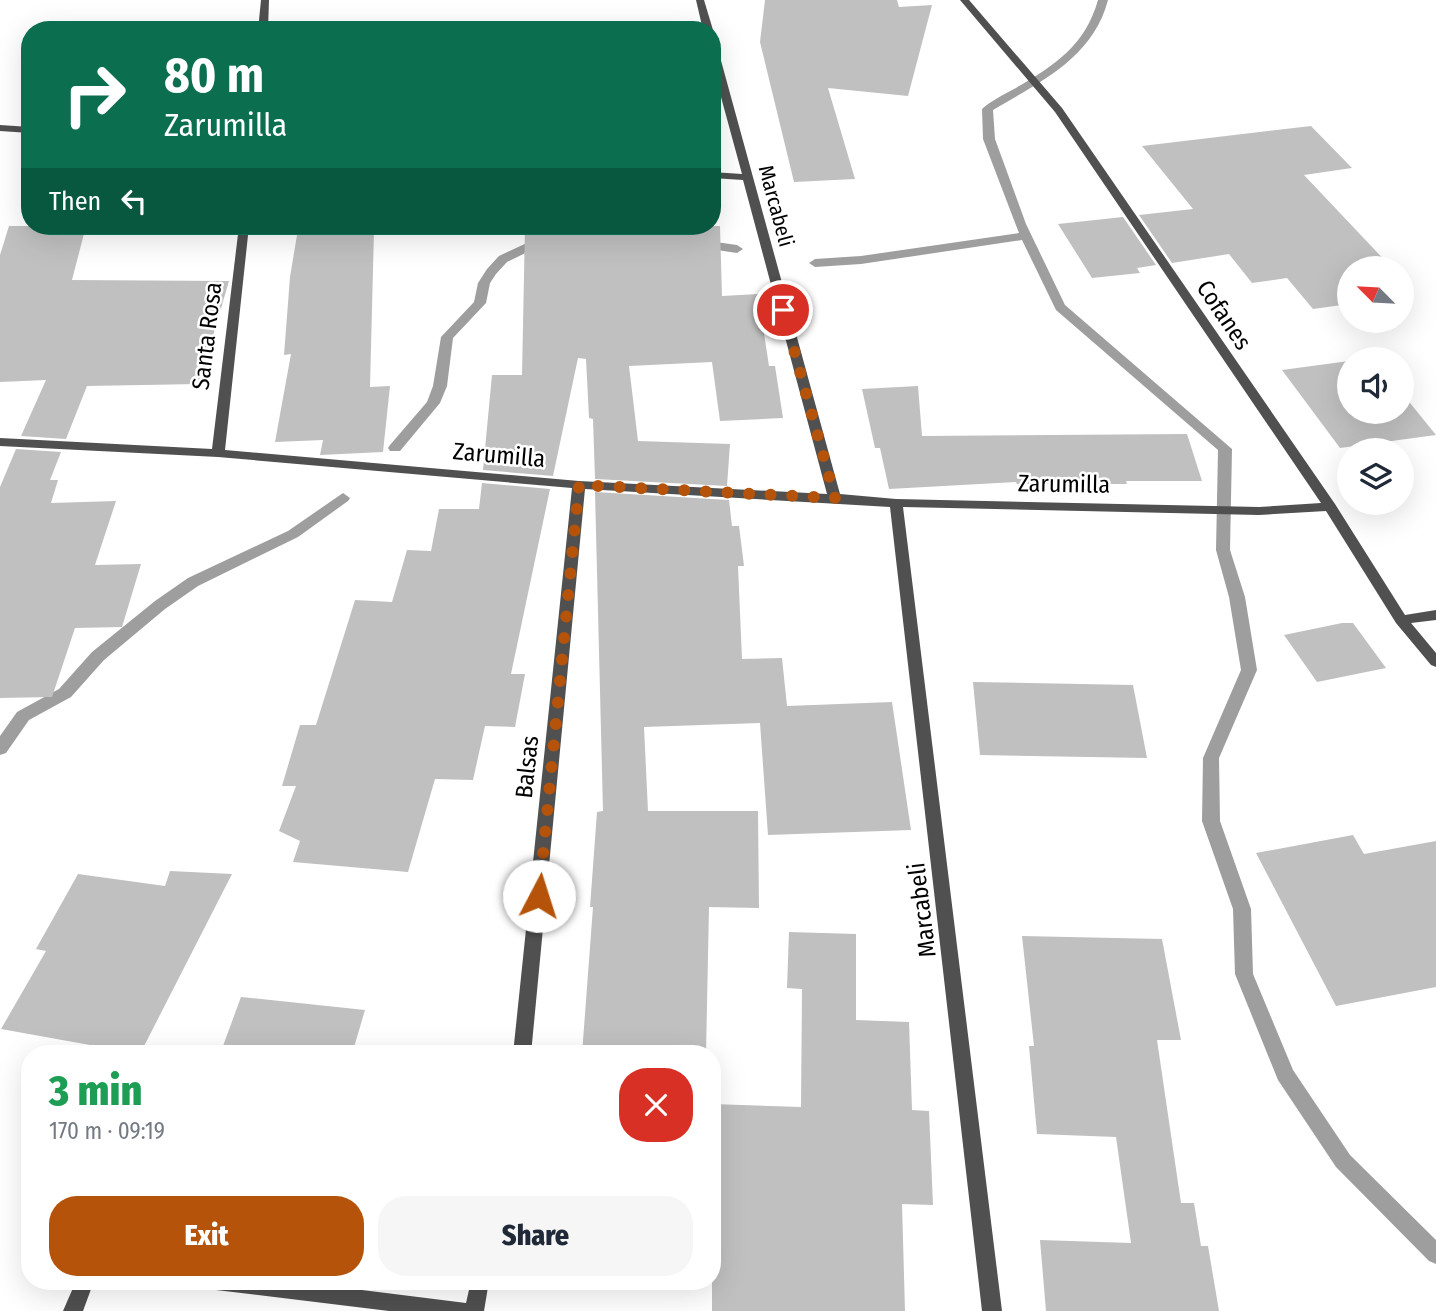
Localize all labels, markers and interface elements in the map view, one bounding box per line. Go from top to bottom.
text: 80 m [164,46,264,105]
icon: right [49,49,140,140]
text: Zarumilla [164,106,287,144]
street label: Marcabeli [753,162,799,250]
icon: left [115,182,153,220]
text: Then [49,186,101,217]
north arrow [1337,256,1414,332]
map controls [1337,256,1414,515]
street label: Cofanes [1191,275,1257,355]
street label: Santa Rosa [186,280,228,392]
pin [753,280,813,340]
icon: arrive [764,291,802,329]
button: sound [1337,347,1414,424]
street label: Zarumilla [452,437,546,473]
button: layers [1337,438,1414,515]
street label: Zarumilla [1018,469,1110,499]
street label: Balsas [510,734,544,800]
position arrow [502,859,576,933]
street label: Marcabeli [902,861,942,959]
text: 3 min [49,1066,142,1116]
button: close [619,1068,693,1142]
text: 170 m · 09:19 [49,1117,165,1145]
button: Exit [49,1196,364,1276]
button: Share [378,1196,693,1276]

